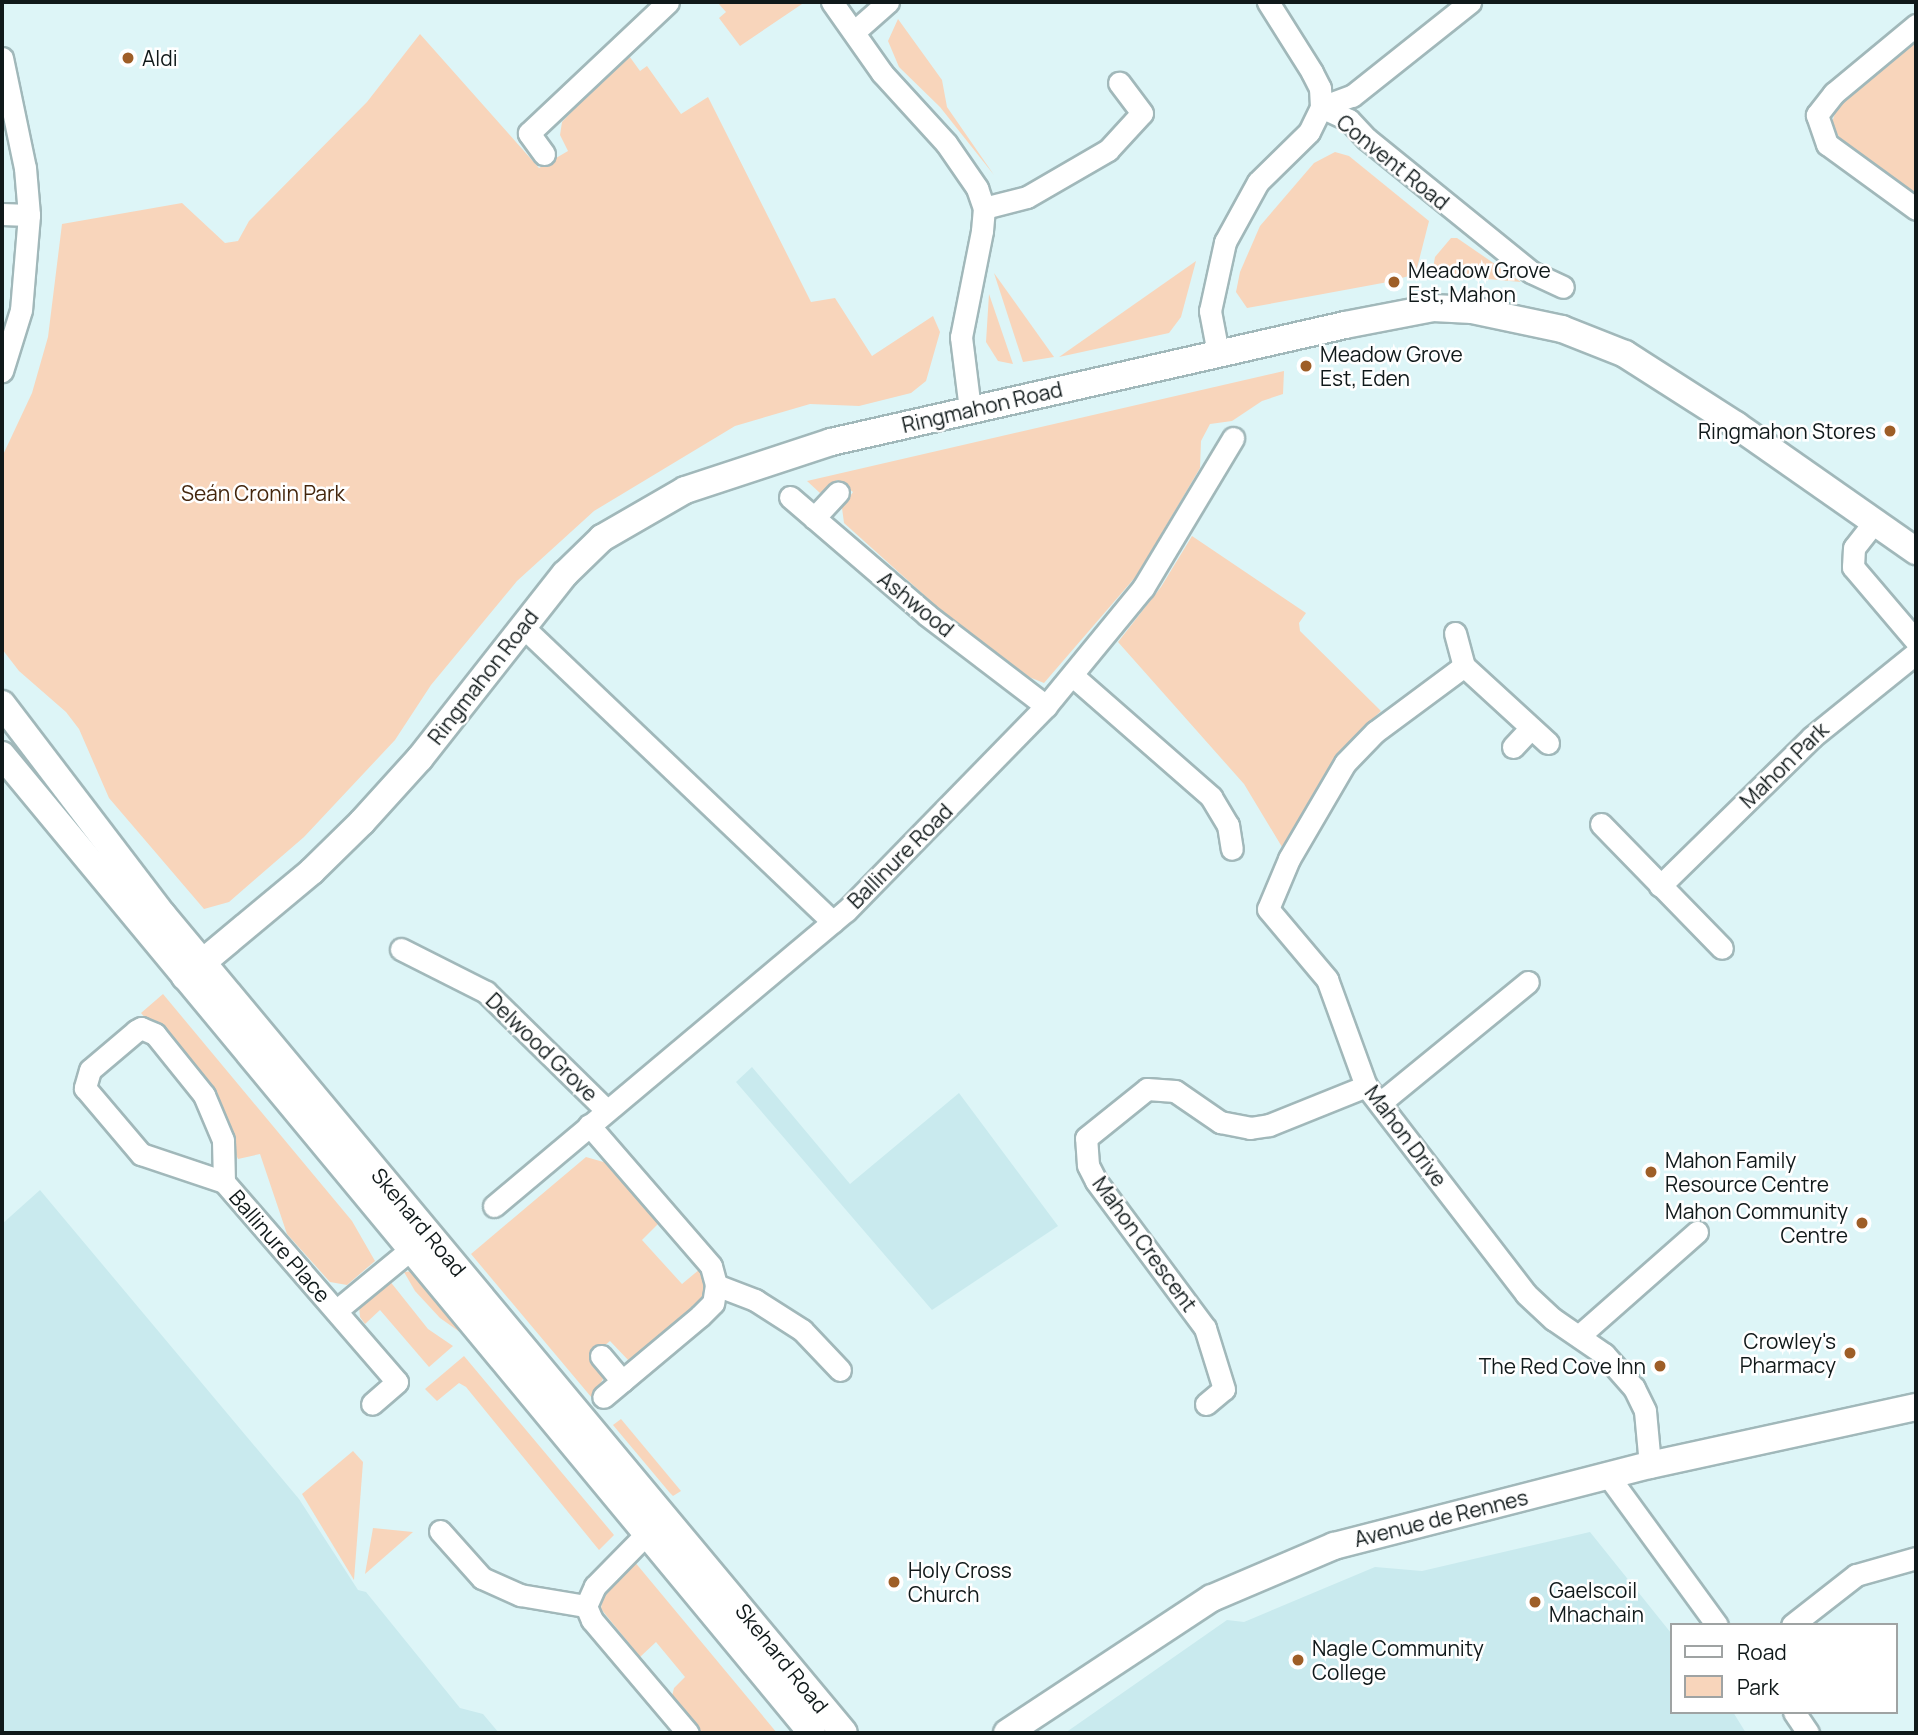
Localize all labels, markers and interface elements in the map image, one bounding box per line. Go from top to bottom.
place label: Aldi [142,45,178,71]
marker: Aldi [120,50,136,66]
street label: Convent Road [1332,109,1454,215]
place label: Meadow Grove Est, Mahon [1408,257,1551,307]
marker: Meadow Grove Est, Mahon [1386,274,1402,290]
place label: Meadow Grove Est, Eden [1320,341,1463,391]
marker: Meadow Grove Est, Eden [1298,358,1314,374]
street label: Ringmahon Road [899,376,1065,438]
place label: Ringmahon Stores [1698,418,1876,444]
marker: Ringmahon Stores [1882,423,1898,439]
park label: Seán Cronin Park [181,480,345,506]
street label: Ashwood [873,566,959,642]
street label: Ringmahon Road [423,605,543,749]
street label: Mahon Park [1735,717,1833,813]
street label: Ballinure Road [842,798,958,914]
street label: Delwood Grove [481,988,603,1106]
street label: Mahon Drive [1360,1081,1452,1191]
place label: Mahon Family Resource Centre [1665,1147,1829,1197]
street label: Skehard Road [366,1163,472,1281]
marker: Mahon Family Resource Centre [1643,1164,1659,1180]
street label: Mahon Crescent [1088,1172,1202,1316]
street label: Ballinure Place [224,1185,336,1307]
place label: Mahon Community Centre [1665,1198,1848,1248]
marker: Mahon Community Centre [1854,1215,1870,1231]
place label: Crowley's Pharmacy [1740,1328,1836,1378]
marker: Crowley's Pharmacy [1842,1345,1858,1361]
place label: The Red Cove Inn [1479,1353,1646,1379]
marker: The Red Cove Inn [1652,1358,1668,1374]
street label: Avenue de Rennes [1351,1484,1531,1552]
place label: Holy Cross Church [908,1557,1012,1607]
marker: Holy Cross Church [886,1574,902,1590]
place label: Gaelscoil Mhachain [1549,1577,1644,1627]
marker: Gaelscoil Mhachain [1527,1594,1543,1610]
street label: Skehard Road [730,1598,834,1718]
legend [1670,1623,1897,1714]
place label: Nagle Community College [1312,1635,1484,1685]
text: Road [1737,1638,1787,1666]
marker: Nagle Community College [1290,1652,1306,1668]
text: Park [1737,1673,1779,1701]

